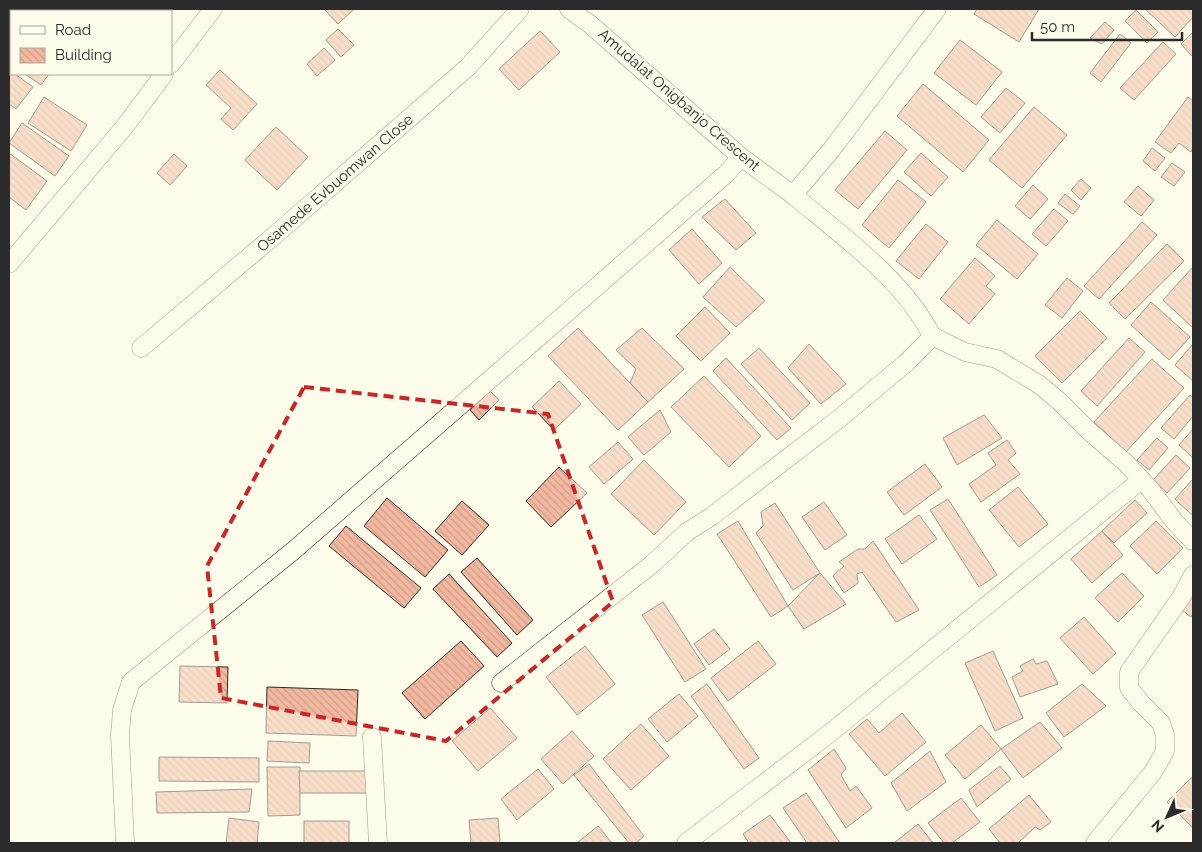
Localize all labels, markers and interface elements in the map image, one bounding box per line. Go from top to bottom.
legend [10,10,172,75]
scale bar [1032,10,1182,42]
text: 50 m [1040,18,1075,36]
text: Road [55,21,91,39]
street label: Amudalat Onigbanjo Crescent [595,25,763,175]
text: Building [55,46,112,64]
street label: Osamede Evbuomwan Close [253,110,417,256]
north arrow [1142,792,1192,842]
text: N [1148,817,1167,835]

